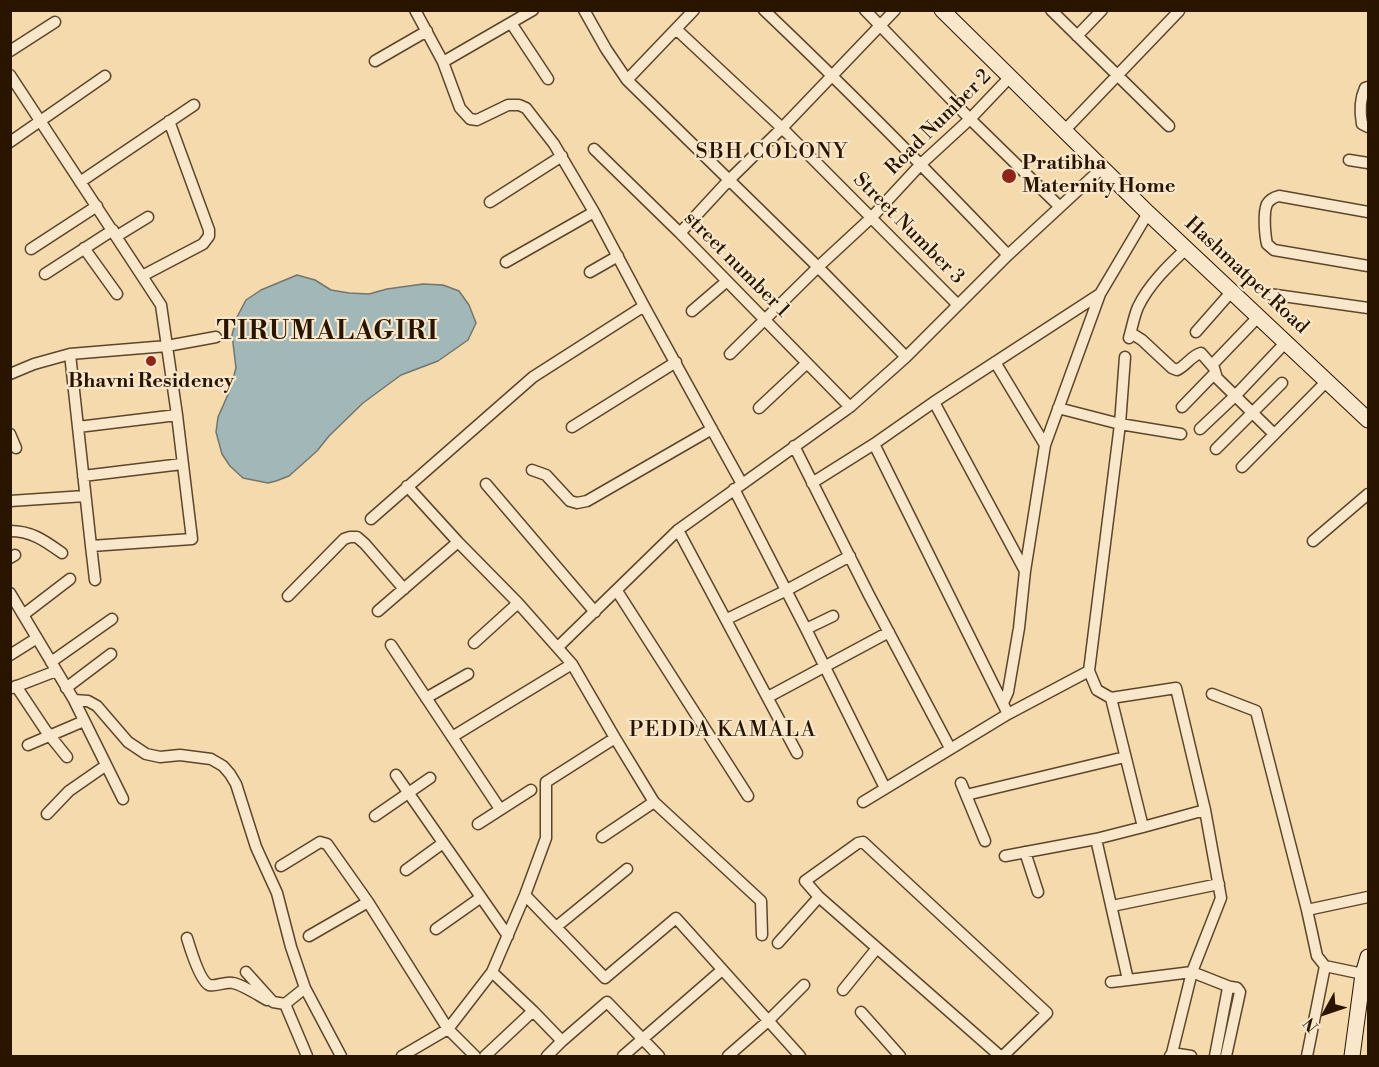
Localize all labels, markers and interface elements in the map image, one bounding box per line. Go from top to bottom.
street label: Road Number 2 [881,65,997,181]
district label: SBH COLONY [696,140,848,166]
place label: Pratibha Maternity Home [1022,152,1175,199]
marker: Pratibha Maternity Home [1000,167,1018,185]
street label: Street Number 3 [847,168,969,290]
street label: street number 1 [678,207,794,323]
street label: Hashmatpet Road [1179,212,1313,340]
district label: TIRUMALAGIRI [217,317,439,349]
marker: Bhavni Residency [144,354,158,368]
place label: Bhavni Residency [68,370,234,394]
district label: PEDDA KAMALA [629,718,817,744]
north arrow [1295,983,1355,1043]
text: N [1299,1013,1323,1036]

